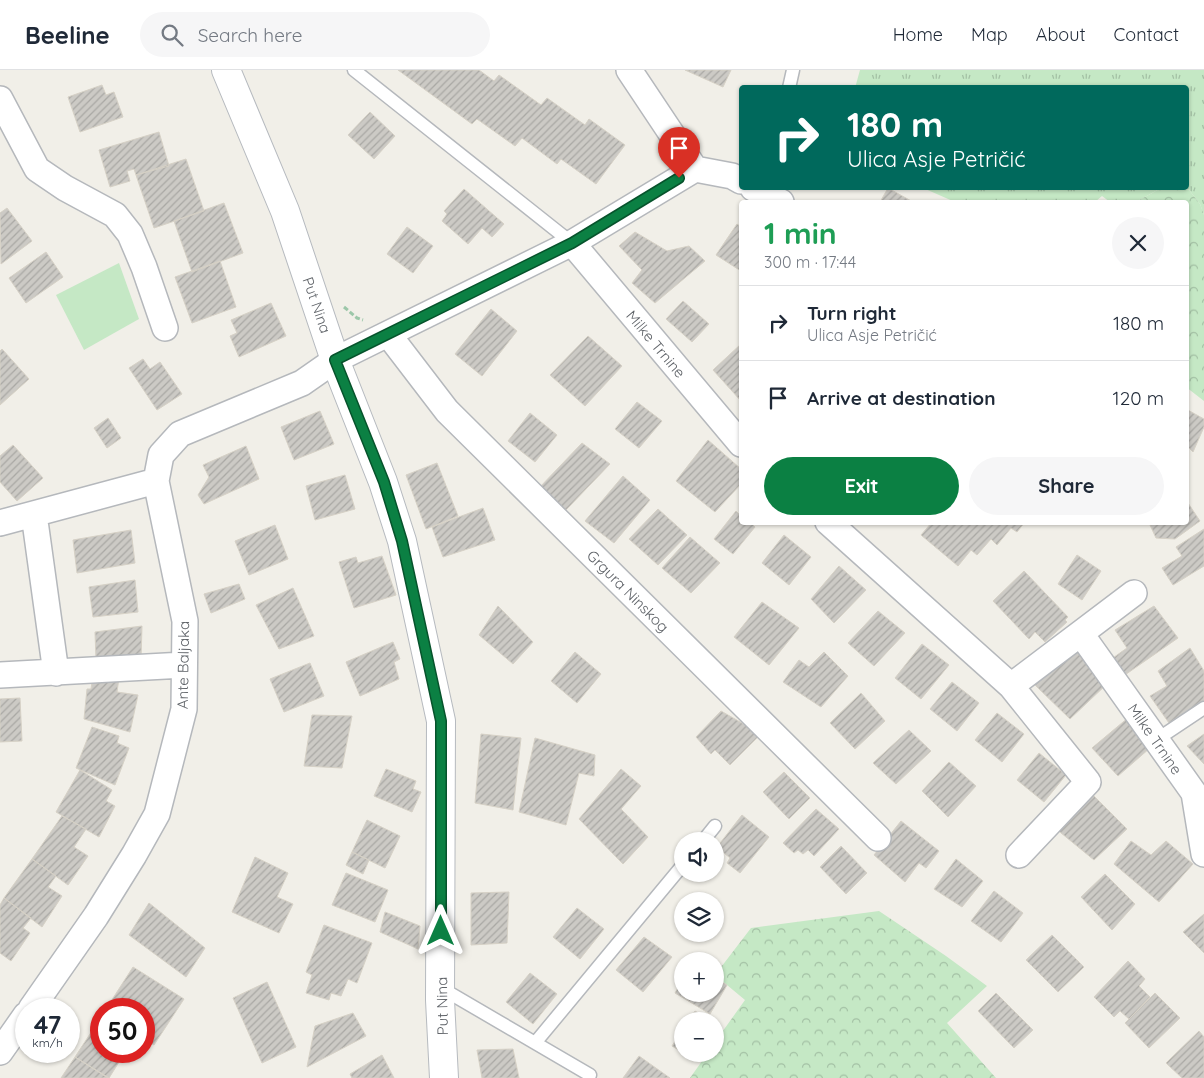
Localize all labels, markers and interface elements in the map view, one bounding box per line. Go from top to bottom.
search box [140,12,490,57]
text: Beeline [25,20,110,50]
icon: search [158,21,186,49]
text: Search here [198,23,303,47]
text: Home [893,23,943,46]
text: Map [971,23,1008,46]
text: About [1036,23,1086,46]
text: Contact [1114,23,1179,46]
text: 180 m [847,102,943,146]
icon: right [764,105,829,170]
pin [658,127,700,178]
icon: arrive [665,134,693,162]
text: Ulica Asje Petričić [847,145,1026,173]
text: 1 min [764,214,837,252]
button: close [1112,217,1164,269]
text: 300 m · 17:44 [764,252,856,272]
street label: Put Nina [298,274,336,336]
text: Turn right [807,301,896,325]
street label: Milke Trnine [622,306,690,382]
icon: right [764,309,792,337]
text: 180 m [1113,311,1164,335]
text: Ulica Asje Petričić [807,325,937,345]
icon: arrive [764,384,792,412]
text: Arrive at destination [807,386,996,410]
text: 120 m [1113,386,1164,410]
button: Exit [764,457,959,515]
button: Share [969,457,1164,515]
street label: Grgura Ninskog [583,546,673,636]
street label: Ante Baljaka [173,621,193,709]
street label: Milke Trnine [1124,700,1186,778]
map controls [674,832,724,1062]
button: sound [674,832,724,882]
button: layers [674,892,724,942]
position arrow [414,904,466,956]
button: + [674,952,724,1002]
street label: Put Nina [432,977,452,1035]
speed limit sign: 50 [90,998,155,1063]
text: 47 [34,1009,61,1040]
button: − [674,1012,724,1062]
text: km/h [32,1035,63,1050]

